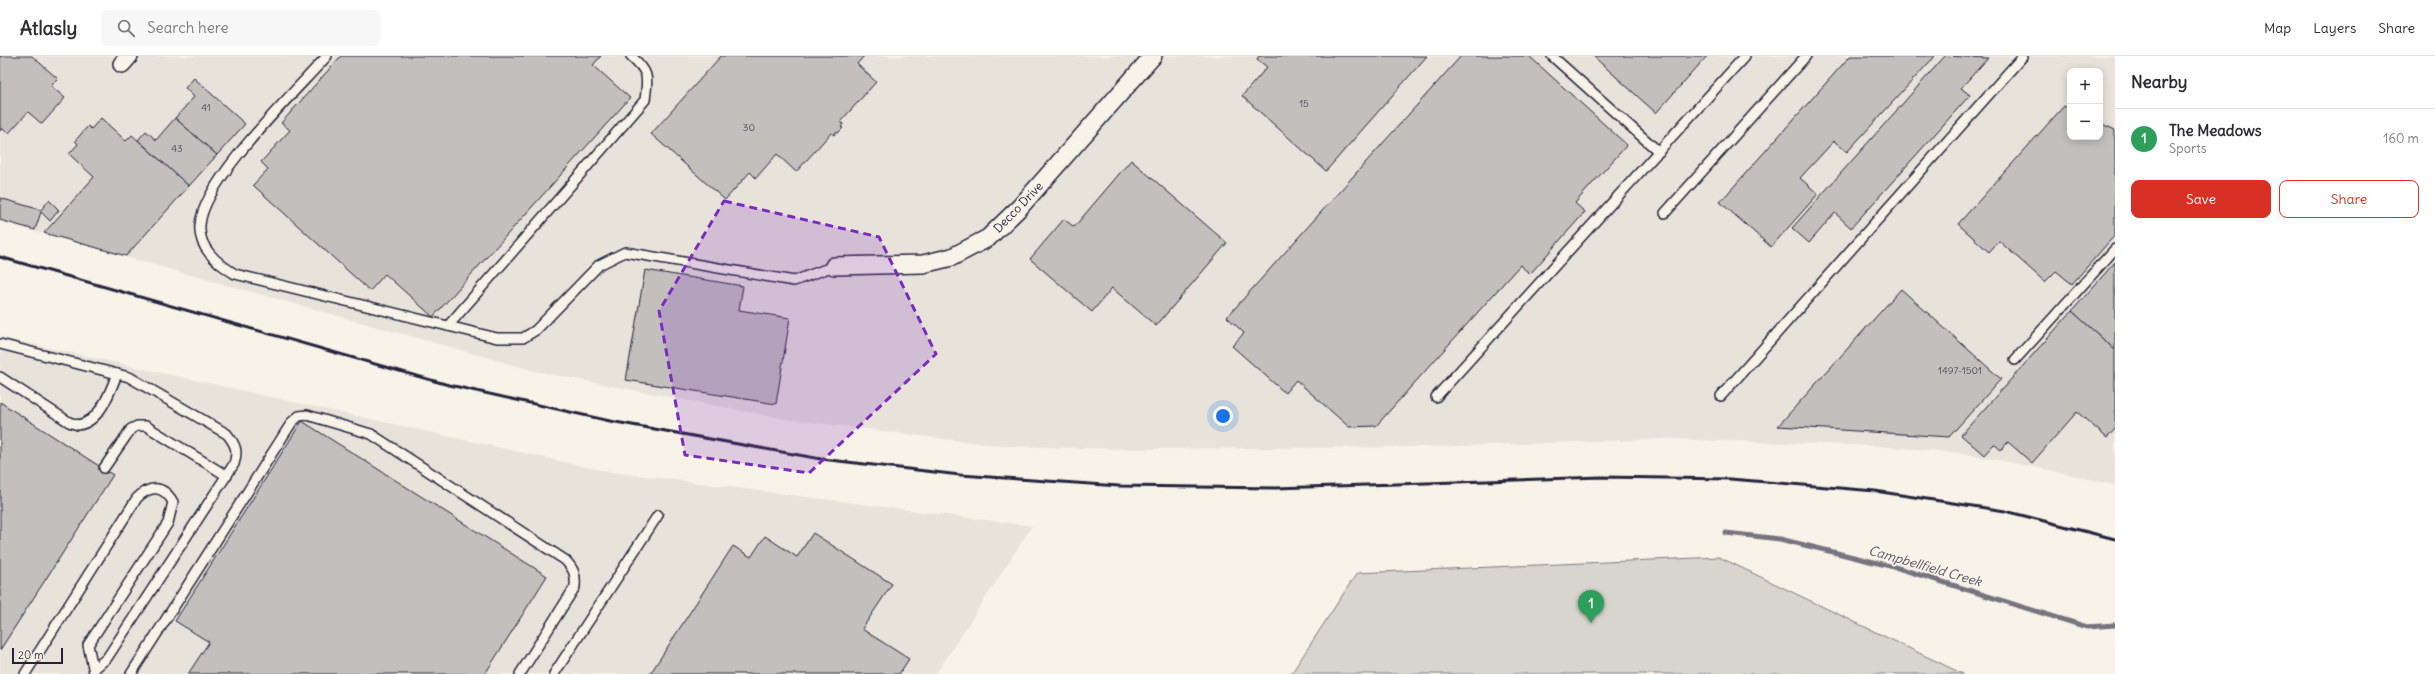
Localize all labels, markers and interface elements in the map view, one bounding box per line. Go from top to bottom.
search box [101,10,381,46]
text: Atlasly [20,16,77,40]
icon: search [115,17,137,39]
text: Search here [147,18,229,37]
text: Map [2264,19,2291,37]
text: Layers [2313,19,2356,37]
text: Share [2378,19,2415,37]
map controls [2067,68,2103,140]
button: + [2067,68,2103,104]
text: Nearby [2131,71,2187,93]
house number: 15 [1299,97,1309,110]
house number: 41 [201,101,211,114]
button: − [2067,104,2103,140]
house number: 30 [743,121,755,134]
text: The Meadows [2169,121,2262,140]
text: 1 [2141,130,2147,147]
text: 160 m [2383,130,2419,147]
text: Sports [2169,140,2207,157]
house number: 43 [171,142,183,155]
street label: Decco Drive [990,178,1046,236]
button: Save [2131,180,2271,218]
button: Share [2279,180,2419,218]
house number: 1497-1501 [1938,364,1982,377]
your location [1213,406,1233,426]
water label: Campbellfield Creek [1867,542,1985,591]
pin: 1 [1578,590,1604,623]
scale bar [12,646,63,665]
text: 20 m [18,648,44,662]

